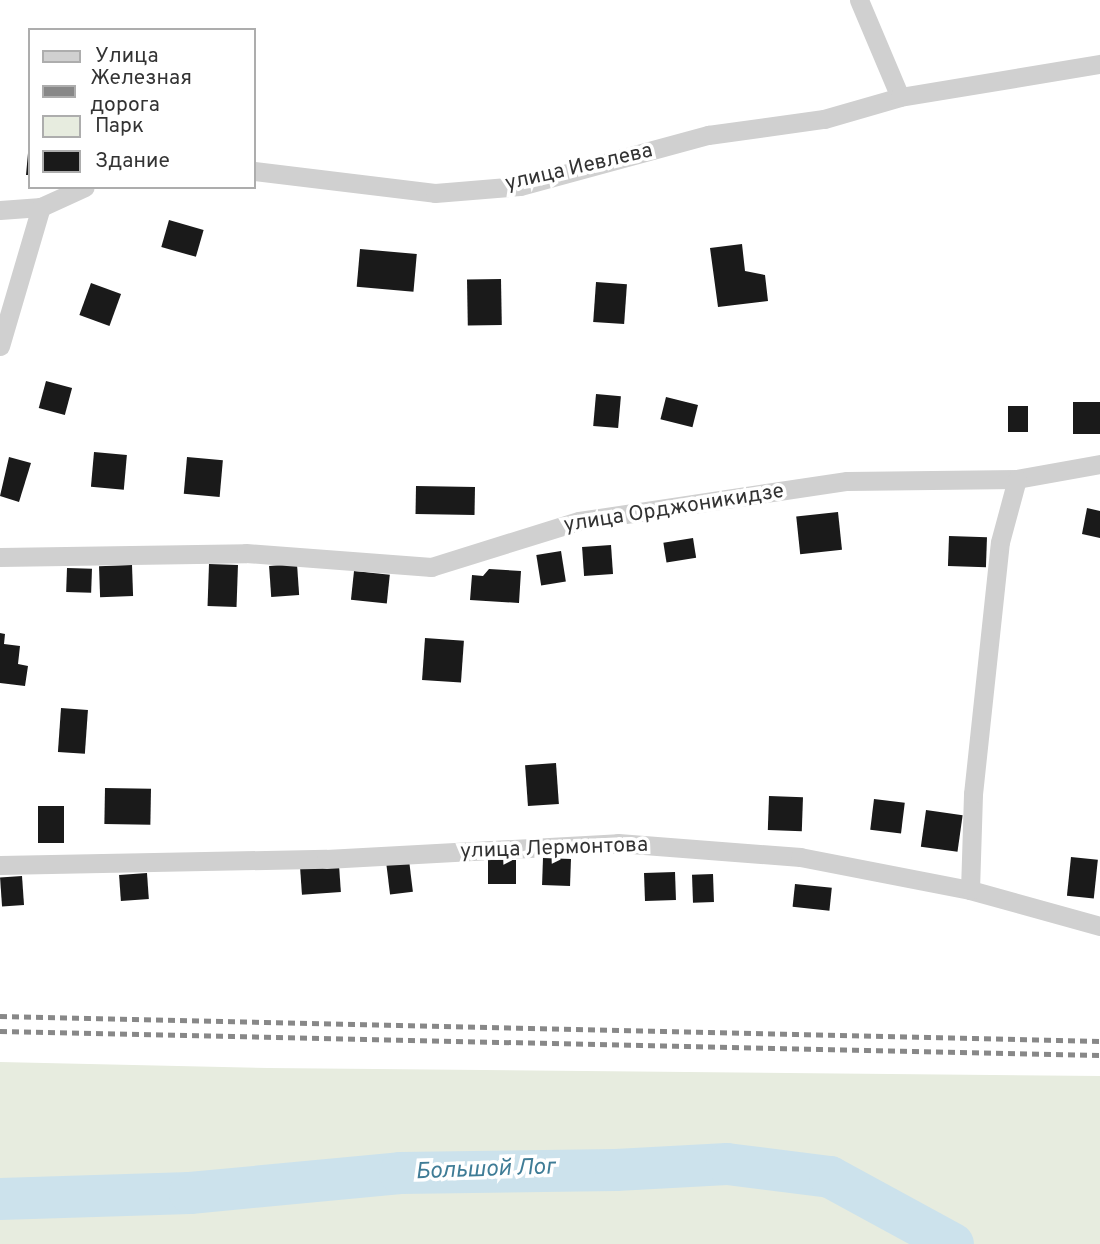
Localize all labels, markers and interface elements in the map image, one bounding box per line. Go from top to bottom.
legend [28,28,256,189]
text: Улица [95,43,159,70]
text: Железная дорога [90,65,192,119]
text: Парк [95,113,144,140]
street label: улица Иевлева [503,139,655,197]
text: Здание [95,148,170,175]
street label: улица Орджоникидзе [562,479,786,539]
street label: улица Лермонтова [460,833,648,865]
water label: Большой Лог [415,1155,555,1187]

